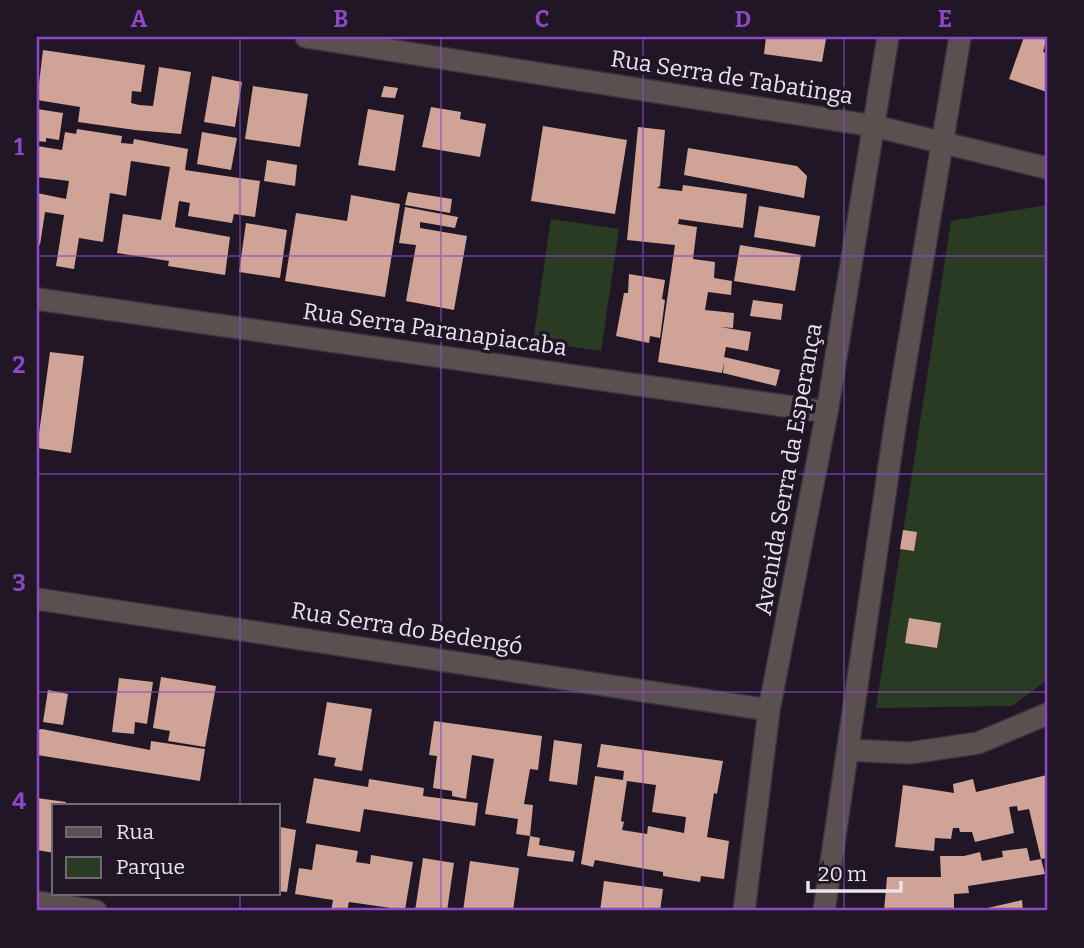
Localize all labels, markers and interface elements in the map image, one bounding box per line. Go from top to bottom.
text: A [131,5,148,33]
text: B [334,5,348,33]
text: C [535,5,549,33]
text: D [735,5,751,33]
text: E [938,5,952,33]
street label: Rua Serra de Tabatinga [609,44,856,110]
text: 1 [14,133,24,161]
street label: Rua Serra Paranapiacaba [301,297,569,361]
street label: Avenida Serra da Esperança [749,320,828,617]
text: 2 [13,351,26,379]
text: 3 [12,569,26,597]
street label: Rua Serra do Bedengó [289,596,525,660]
text: 4 [12,787,26,815]
legend [52,804,280,895]
text: Rua [116,819,154,845]
scale bar [808,850,900,894]
text: Parque [116,854,185,880]
text: 20 m [818,861,867,887]

